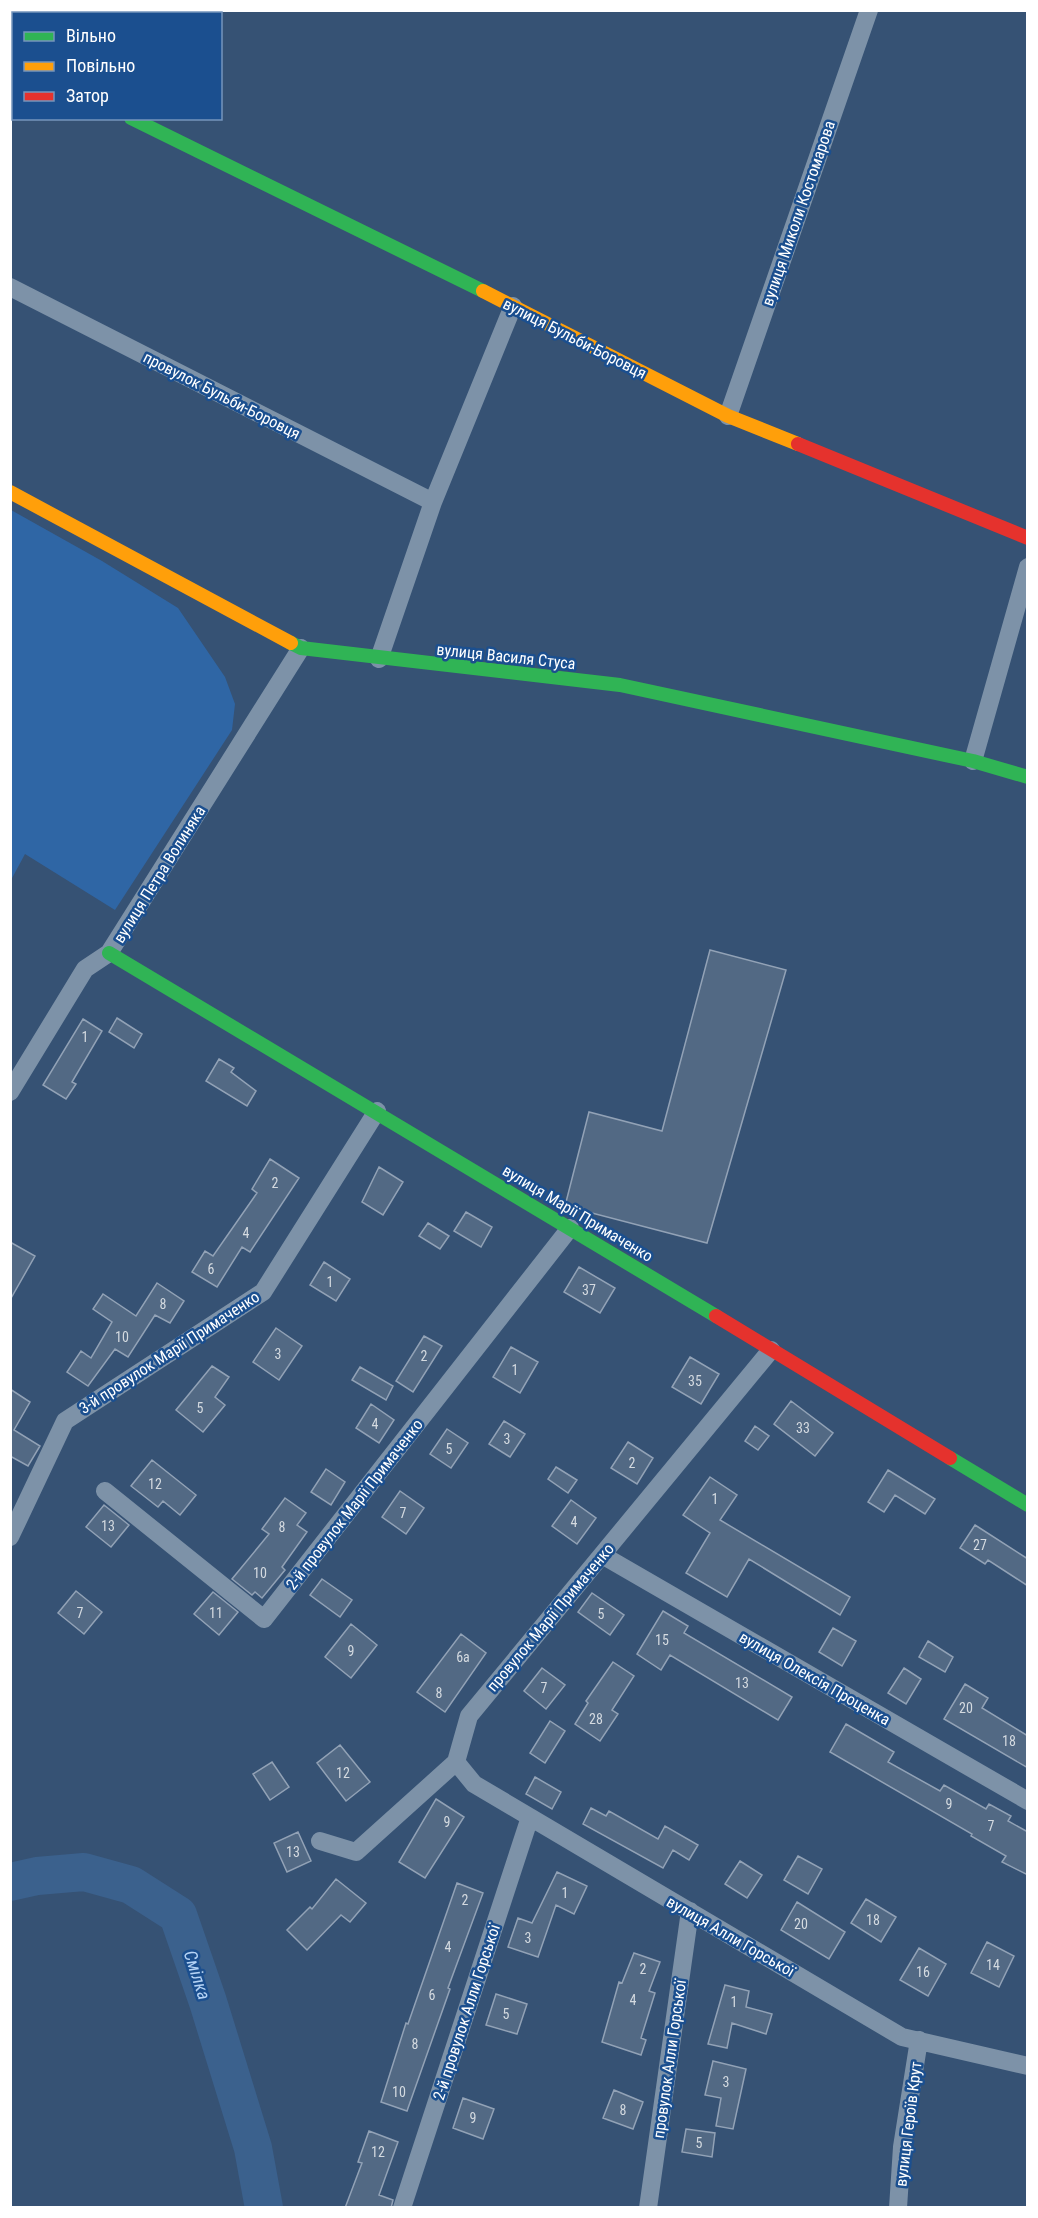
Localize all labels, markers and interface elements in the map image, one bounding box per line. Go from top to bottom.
legend [12,12,222,120]
text: Вільно [66,25,116,46]
text: Повільно [66,55,135,76]
text: Затор [66,85,109,106]
street label: вулиця Миколи Костомарова [758,118,839,308]
street label: вулиця Бульби-Боровця [500,294,650,383]
street label: провулок Бульби-Боровця [140,348,303,443]
street label: вулиця Василя Стуса [436,640,576,673]
street label: вулиця Петра Волиняка [109,802,209,946]
house number: 1 [82,1029,88,1045]
street label: вулиця Марії Примаченко [499,1161,656,1266]
house number: 2 [272,1175,279,1191]
house number: 4 [243,1225,250,1241]
house number: 6 [208,1261,215,1277]
house number: 1 [327,1274,333,1290]
house number: 37 [582,1282,596,1298]
street label: 3-й провулок Марії Примаченко [76,1287,263,1418]
house number: 8 [160,1296,167,1312]
house number: 10 [115,1329,129,1345]
house number: 3 [275,1346,281,1362]
house number: 2 [421,1348,428,1364]
house number: 1 [512,1362,518,1378]
house number: 35 [688,1373,702,1389]
house number: 5 [197,1400,204,1416]
street label: 2-й провулок Марії Примаченко [282,1415,427,1593]
house number: 4 [372,1416,379,1432]
house number: 33 [796,1420,810,1436]
house number: 3 [504,1431,510,1447]
house number: 5 [446,1441,453,1457]
house number: 2 [629,1455,636,1471]
house number: 12 [148,1476,162,1492]
house number: 1 [712,1491,718,1507]
house number: 7 [400,1505,407,1521]
house number: 4 [571,1514,578,1530]
house number: 13 [101,1518,115,1534]
house number: 8 [279,1519,286,1535]
house number: 27 [973,1537,987,1553]
street label: провулок Марії Примаченко [483,1539,618,1695]
house number: 10 [253,1565,267,1581]
house number: 7 [77,1605,84,1621]
house number: 11 [209,1605,223,1621]
house number: 5 [598,1606,605,1622]
street label: вулиця Олексія Проценка [736,1627,894,1729]
house number: 15 [655,1632,669,1648]
house number: 9 [348,1643,354,1659]
house number: 6а [456,1649,470,1665]
house number: 13 [735,1675,749,1691]
house number: 7 [541,1680,548,1696]
house number: 8 [436,1685,443,1701]
house number: 20 [959,1700,973,1716]
house number: 28 [589,1711,603,1727]
house number: 18 [1002,1733,1016,1749]
house number: 12 [336,1765,350,1781]
house number: 9 [946,1796,952,1812]
house number: 9 [444,1814,450,1830]
house number: 7 [988,1818,995,1834]
house number: 13 [286,1844,300,1860]
house number: 1 [562,1885,568,1901]
house number: 2 [462,1892,469,1908]
street label: вулиця Алли Горської [663,1892,799,1981]
house number: 18 [866,1912,880,1928]
house number: 20 [794,1916,808,1932]
street label: 2-й провулок Алли Горської [429,1921,504,2102]
house number: 3 [525,1930,531,1946]
house number: 4 [445,1939,452,1955]
water label: Смілка [180,1947,215,2002]
house number: 14 [986,1957,1000,1973]
house number: 2 [640,1961,647,1977]
house number: 16 [916,1964,930,1980]
street label: провулок Алли Горської [649,1977,690,2140]
house number: 6 [429,1987,436,2003]
house number: 4 [630,1992,637,2008]
house number: 1 [731,1994,737,2010]
house number: 5 [503,2006,510,2022]
house number: 8 [412,2036,419,2052]
street label: вулиця Героїв Крут [891,2060,926,2188]
house number: 3 [723,2074,729,2090]
house number: 10 [392,2084,406,2100]
house number: 8 [620,2102,627,2118]
house number: 9 [470,2110,476,2126]
house number: 5 [696,2135,703,2151]
house number: 12 [371,2144,385,2160]

